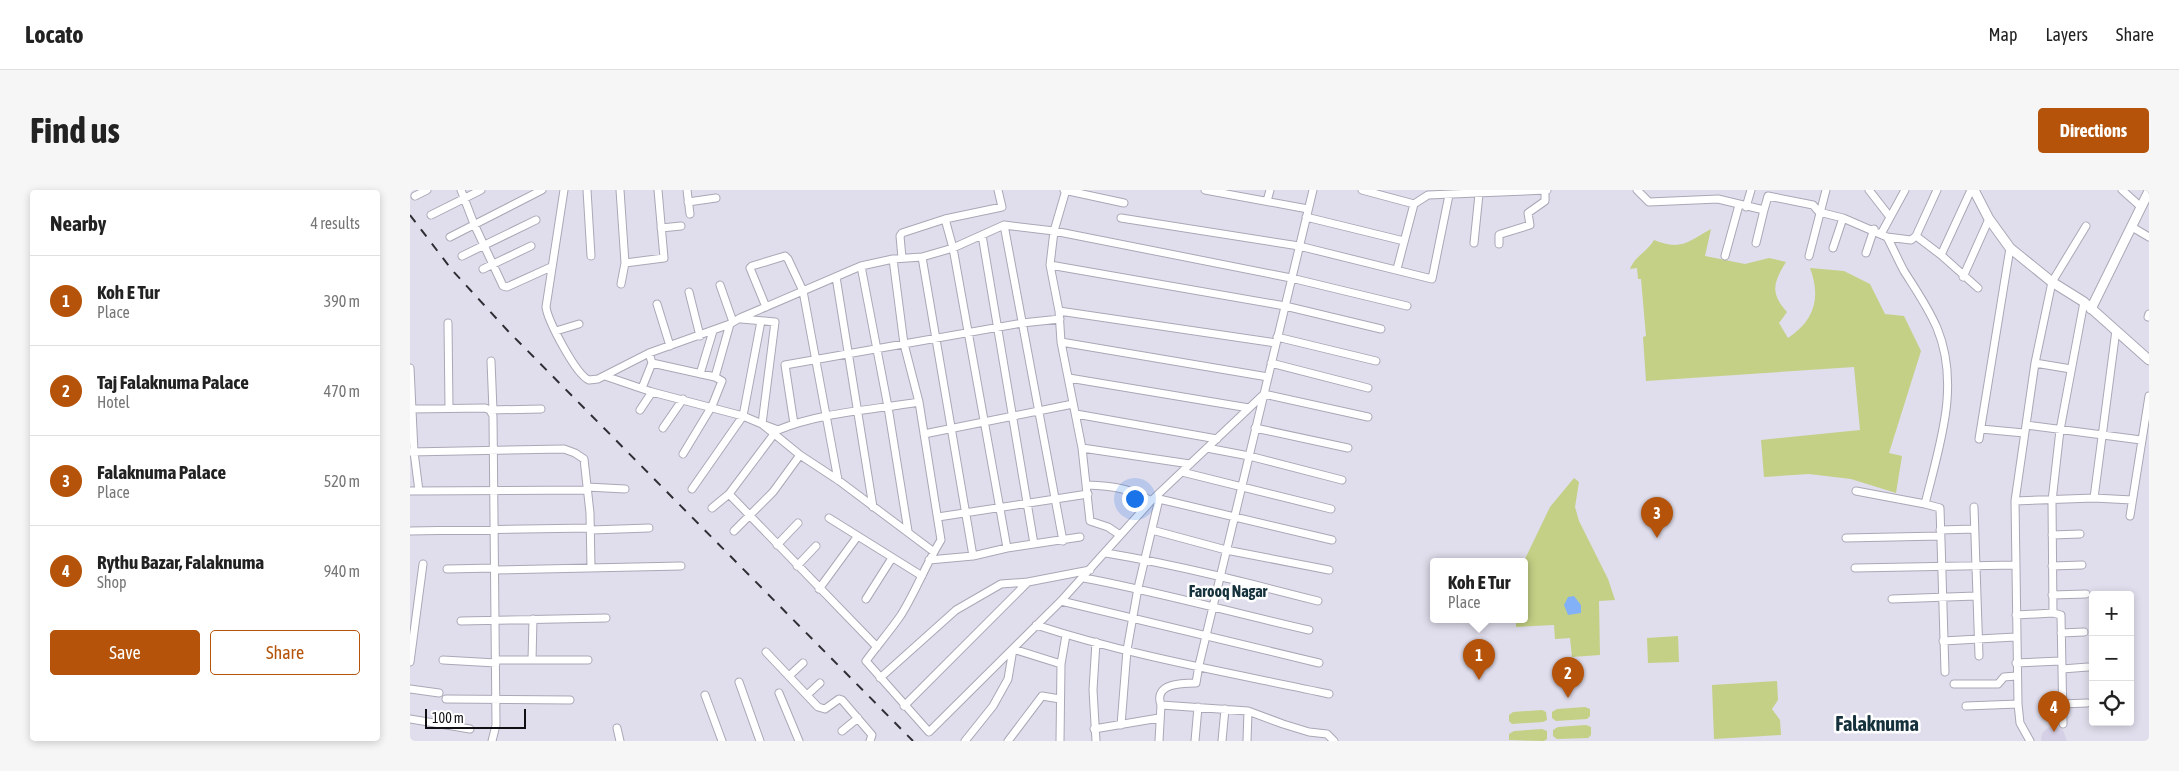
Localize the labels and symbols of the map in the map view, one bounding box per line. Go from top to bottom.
your location [1122,486,1148,512]
pin: 3 [1641,497,1673,538]
district label: Farooq Nagar [1189,582,1268,600]
pin: 1 [1463,639,1495,680]
pin: 2 [1552,657,1584,698]
pin: 4 [2038,691,2070,732]
scale bar [425,706,526,729]
district label: Falaknuma [1835,712,1919,735]

